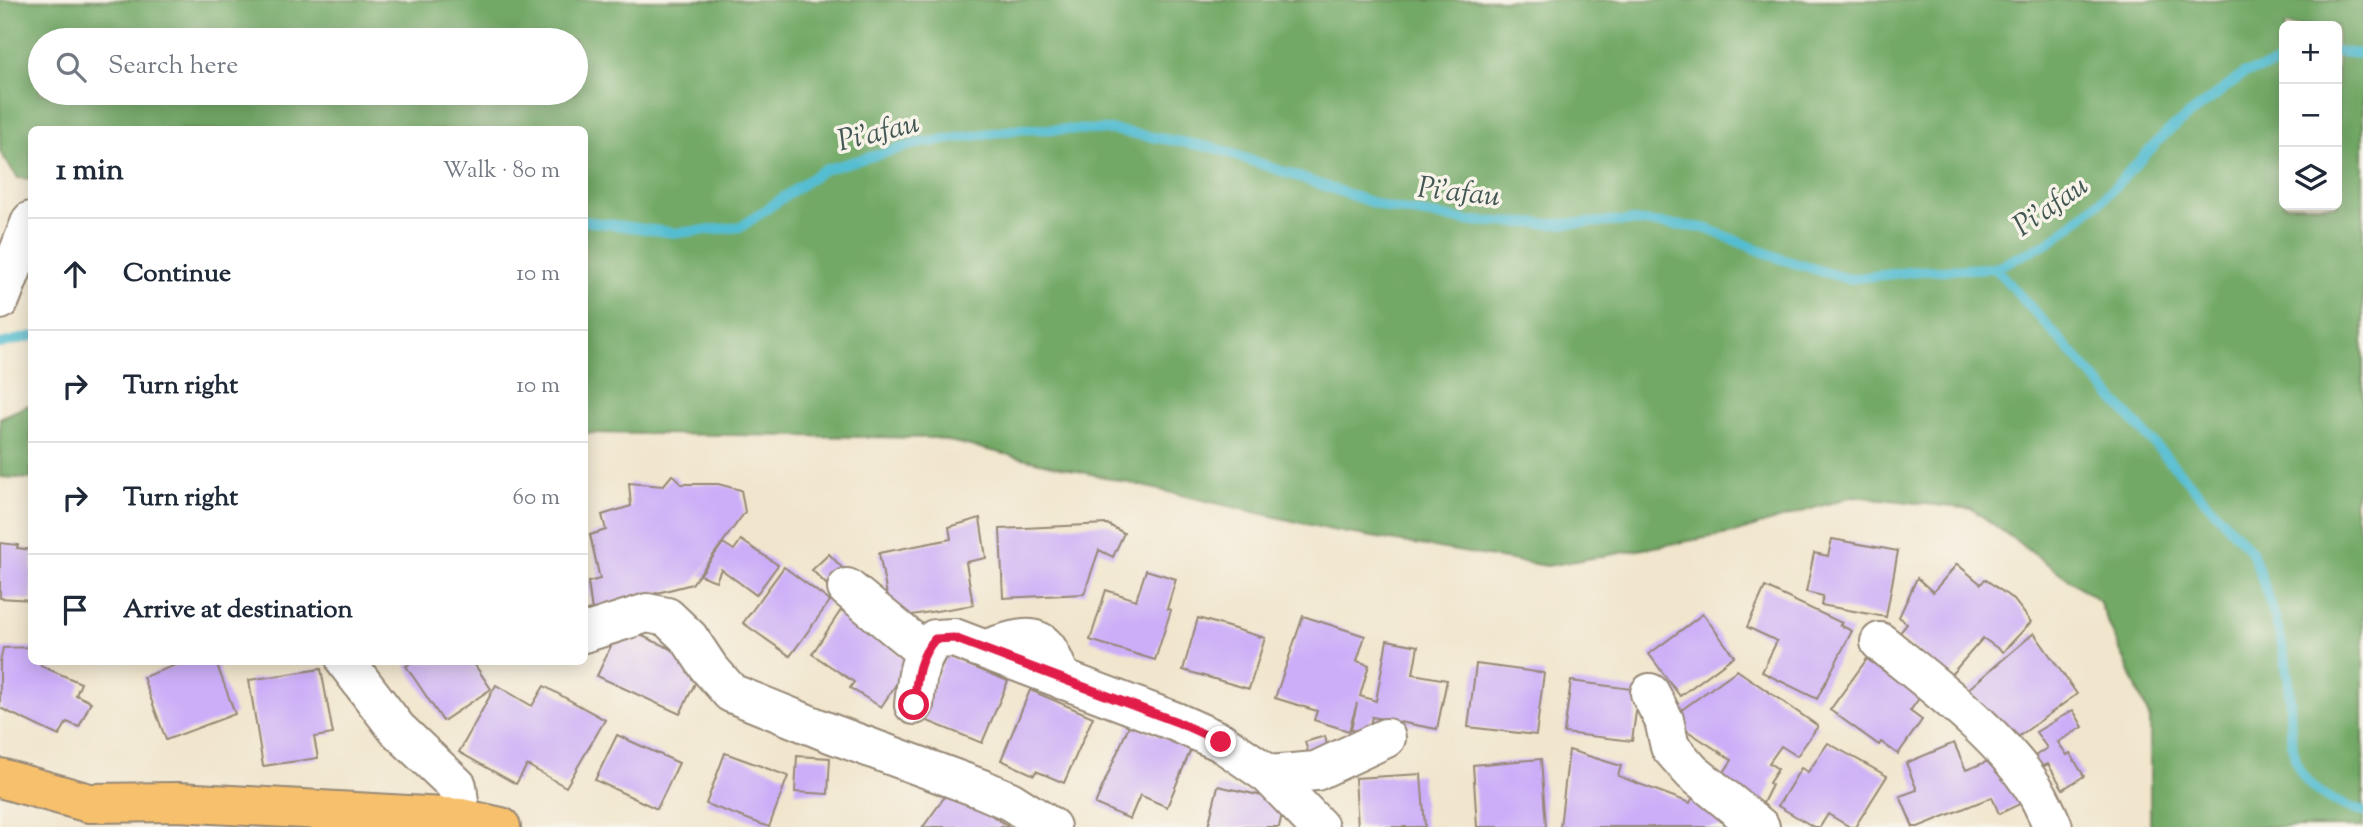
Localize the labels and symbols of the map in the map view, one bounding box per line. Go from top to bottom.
water label: Pi'afau [833,102,924,164]
water label: Pi'afau [2005,166,2098,248]
water label: Pi'afau [1415,168,1502,219]
route start [898,689,929,720]
route end [1205,726,1236,757]

